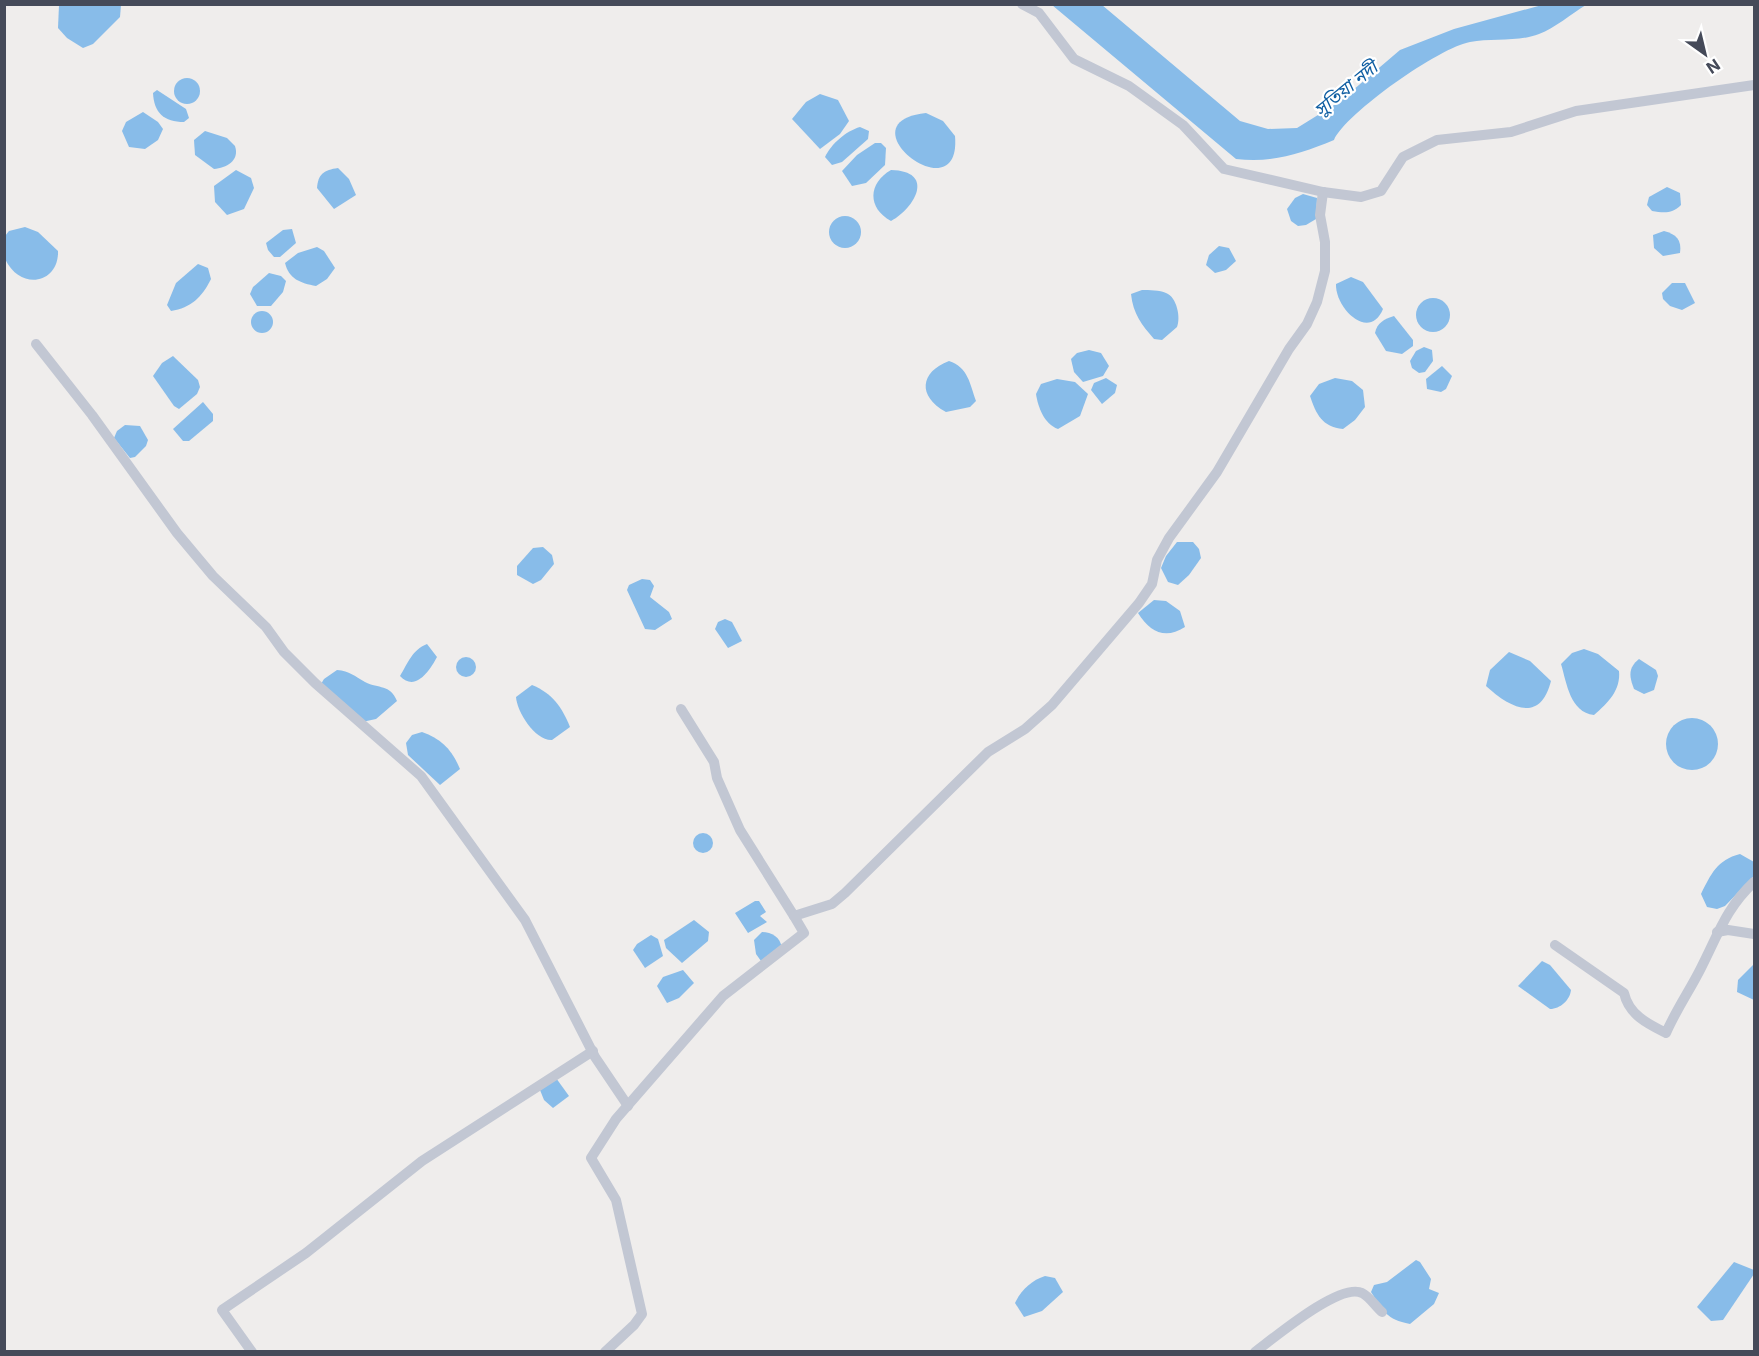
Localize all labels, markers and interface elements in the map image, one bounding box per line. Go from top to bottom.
north arrow [1675,24,1735,84]
water label: সুতিয়া নদী [1310,55,1385,121]
text: N [1703,55,1724,78]

